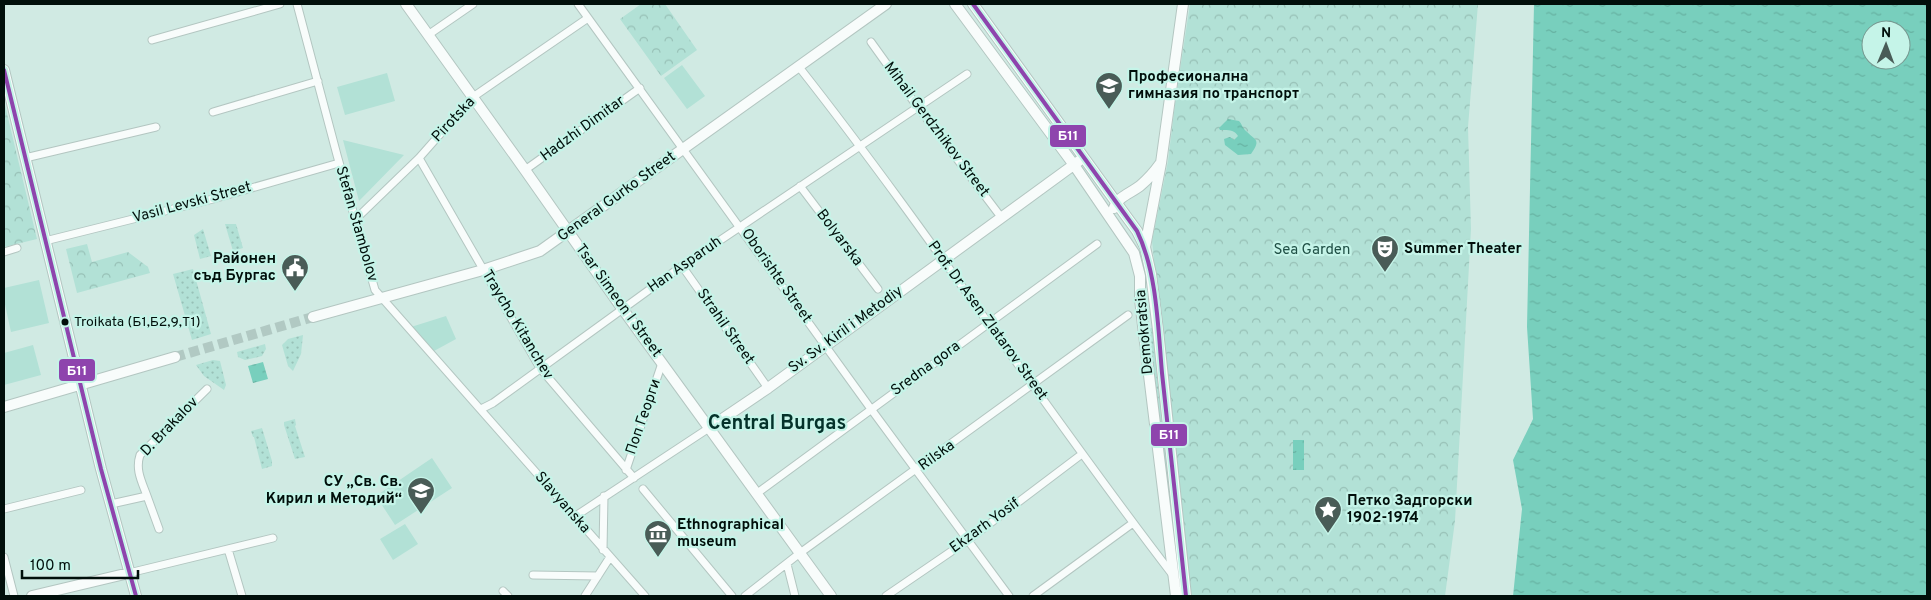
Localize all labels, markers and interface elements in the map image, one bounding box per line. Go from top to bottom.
north arrow [1861,20,1911,70]
text: N [1881,25,1891,42]
street label: Mihail Gerdzhikov Street [879,59,993,201]
place label: Професионална гимназия по транспорт [1128,68,1299,104]
school or university icon: Професионална гимназия по транспорт [1094,71,1124,110]
street label: Hadzhi Dimitar [537,92,629,166]
street label: Pirotska [428,93,480,147]
line badge: Б11 [1049,124,1087,148]
text: Б11 [1058,128,1078,145]
street label: General Gurko Street [554,148,680,246]
street label: Stefan Stambolov [330,164,382,284]
street label: Vasil Levski Street [131,178,253,228]
street label: Bolyarska [811,206,867,270]
street label: Oborishte Street [736,225,816,327]
street label: Han Asparuh [644,233,726,297]
theatre icon: Summer Theater [1370,234,1400,273]
street label: Prof. Dr Asen Zlatarov Street [923,238,1051,404]
place label: Summer Theater [1404,240,1523,259]
street label: Tsar Simeon I Street [571,241,665,361]
park label: Sea Garden [1273,241,1351,260]
place label: Районен съд Бургас [193,250,276,286]
public building icon: Районен съд Бургас [280,253,310,292]
street label: Traycho Kitanchev [477,267,557,383]
street label: Sv. Sv. Kiril i Metodiy [785,282,907,378]
street label: Strahil Street [692,285,758,369]
street label: Demokratsia [1132,289,1158,375]
place label: Troikata (Б1,Б2,9,T1) [74,314,200,331]
marker: Troikata (Б1,Б2,9,T1) [60,317,70,327]
street label: Sredna gora [888,337,964,401]
line badge: Б11 [58,358,96,382]
text: Б11 [67,363,87,380]
street label: Поп Георги [622,377,666,457]
street label: D. Brakalov [137,393,203,461]
district label: Central Burgas [708,411,846,437]
line badge: Б11 [1150,423,1188,447]
text: Б11 [1159,427,1179,444]
street label: Rilska [915,436,959,476]
street label: Slavyanska [530,468,594,538]
place label: СУ „Св. Св. Кирил и Методий“ [266,473,402,509]
school or university icon: СУ „Св. Св. Кирил и Методий“ [406,476,436,515]
place label: Петко Задгорски 1902-1974 [1347,492,1472,528]
street label: Ekzarh Yosif [946,494,1024,558]
place icon: Петко Задгорски 1902-1974 [1313,495,1343,534]
place label: Ethnographical museum [677,516,784,552]
museum icon: Ethnographical museum [643,519,673,558]
scale bar [22,548,139,580]
text: 100 m [30,557,71,576]

